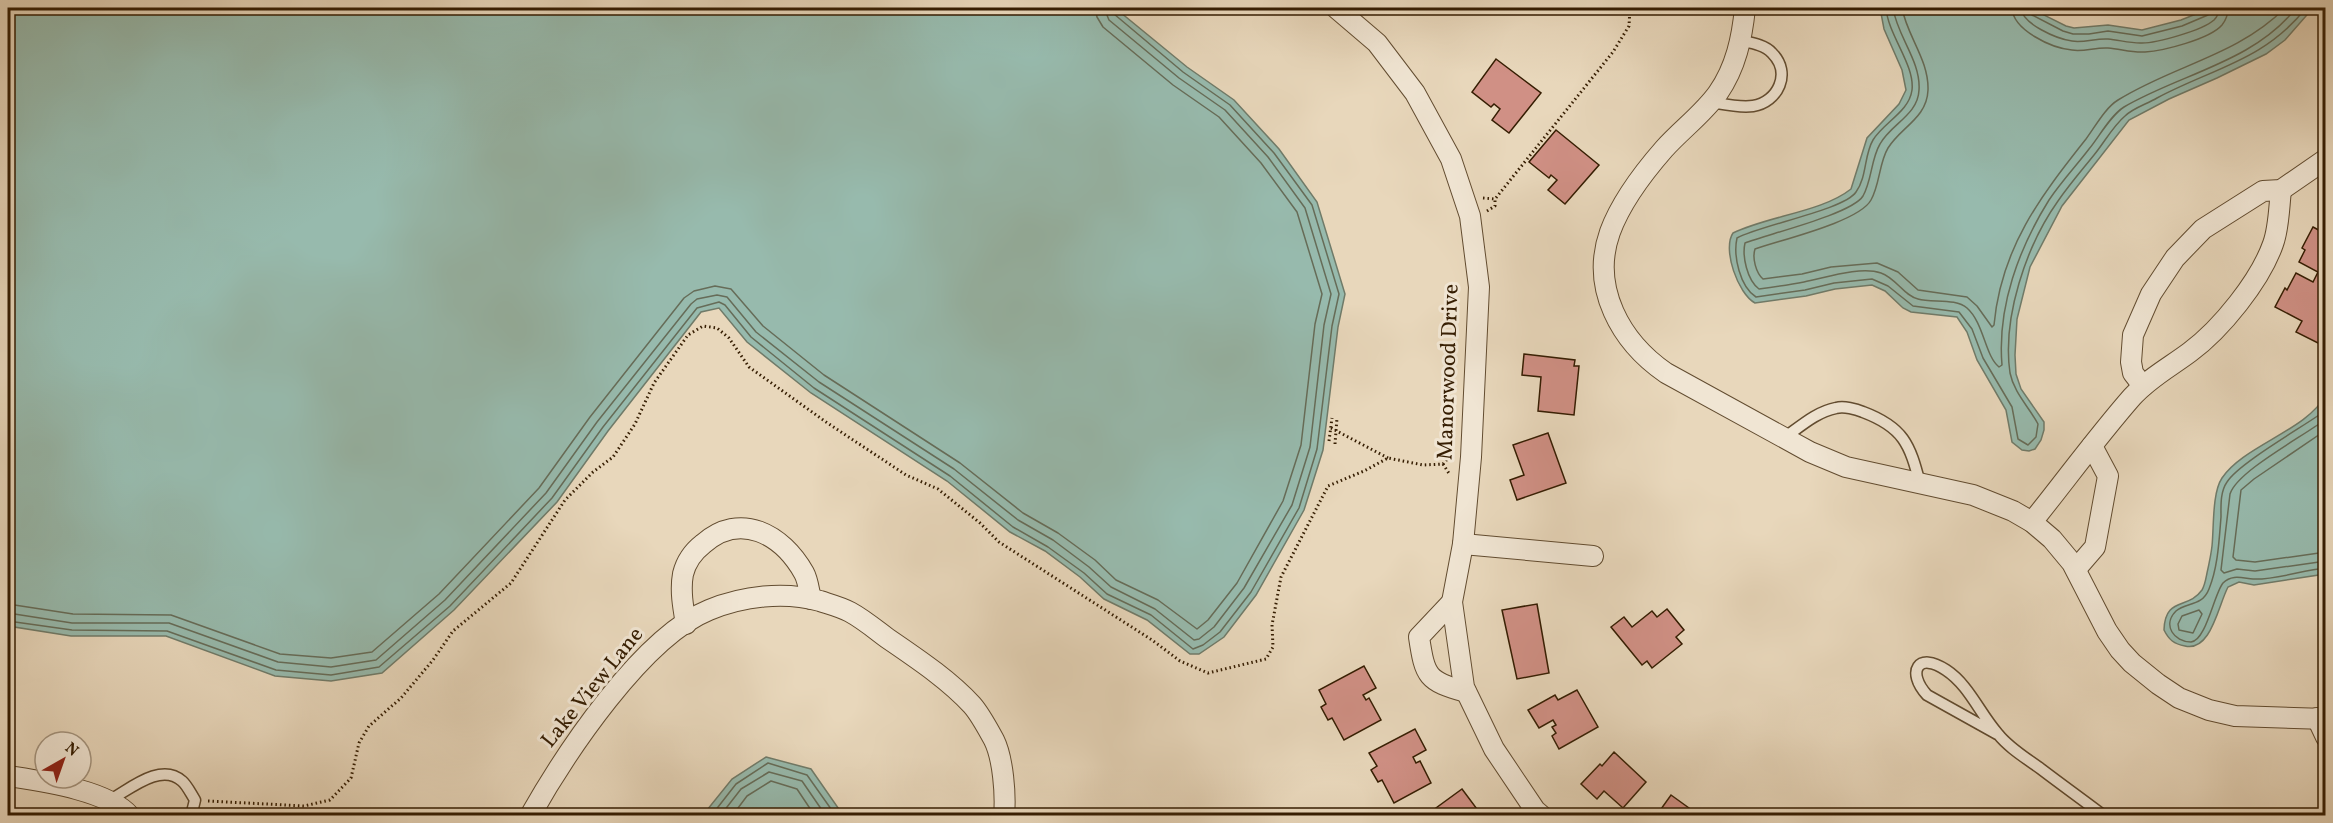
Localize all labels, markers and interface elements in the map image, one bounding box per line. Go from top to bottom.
street label: Manorwood Drive [1430,283,1468,461]
street label: Lake View Lane [535,621,651,755]
north arrow [33,730,93,790]
text: N [60,738,83,762]

